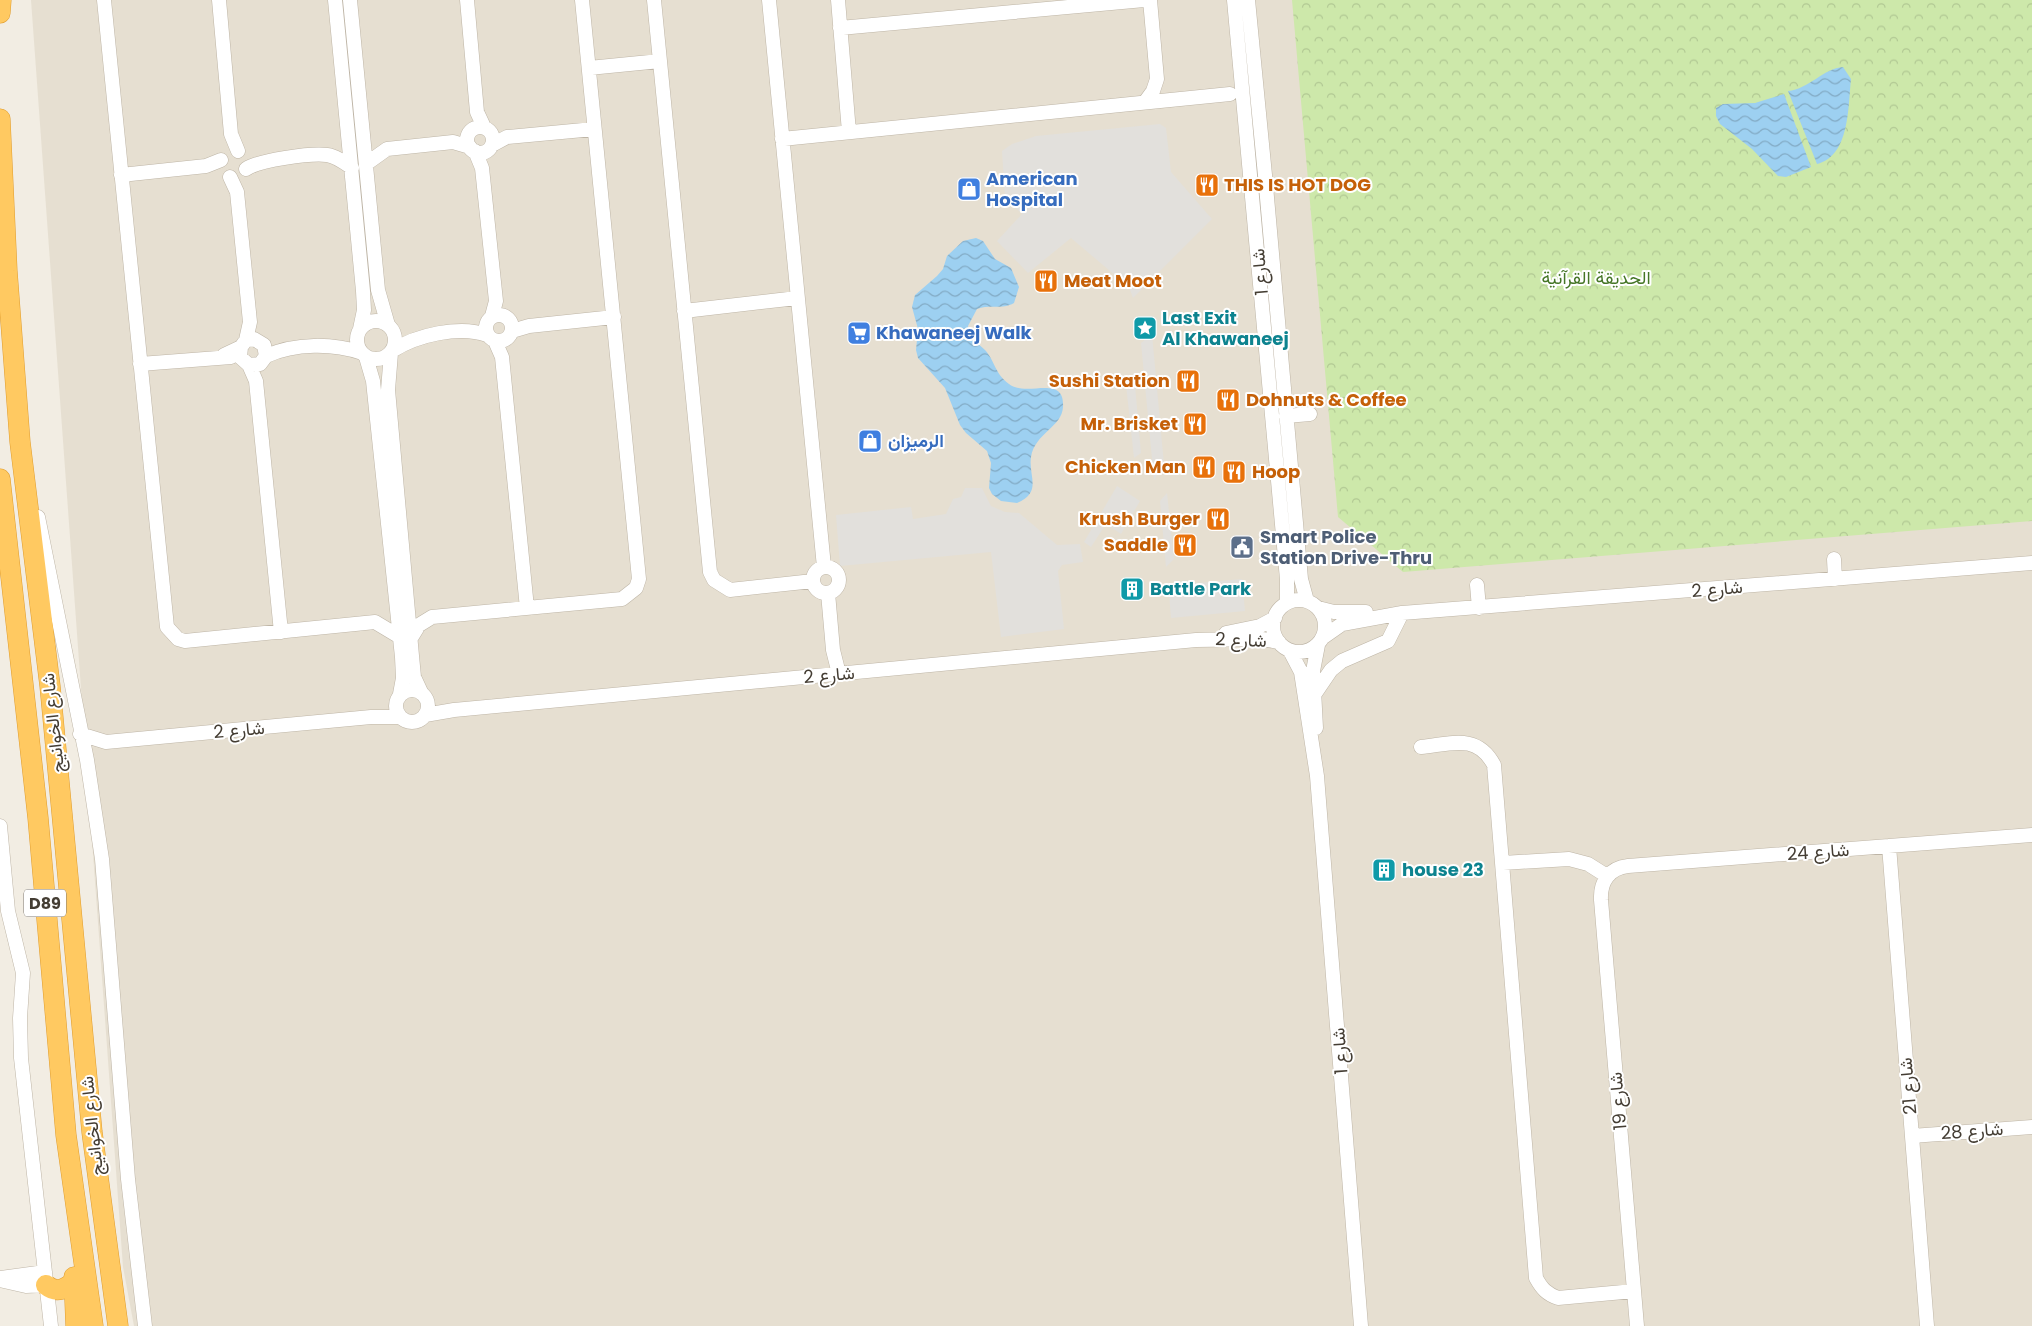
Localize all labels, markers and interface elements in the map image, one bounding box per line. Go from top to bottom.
place label: American Hospital [986,166,1078,212]
restaurant icon: THIS IS HOT DOG [1194,172,1220,198]
place label: THIS IS HOT DOG [1224,172,1371,197]
shop icon: American Hospital [956,176,982,202]
street label: شارع 1 [1245,248,1274,296]
park label: الحديقة القرآنية [1541,265,1651,290]
restaurant icon: Meat Moot [1033,268,1059,294]
place label: Meat Moot [1064,268,1162,293]
place label: Last Exit Al Khawaneej [1162,305,1289,351]
place icon: Last Exit Al Khawaneej [1132,315,1158,341]
supermarket icon: Khawaneej Walk [846,320,872,346]
place label: Khawaneej Walk [876,320,1033,345]
place label: Sushi Station [1049,368,1170,393]
restaurant icon: Sushi Station [1175,368,1201,394]
restaurant icon: Dohnuts & Coffee [1215,387,1241,413]
place label: Dohnuts & Coffee [1246,387,1407,412]
place label: Mr. Brisket [1080,411,1178,436]
restaurant icon: Mr. Brisket [1182,411,1208,437]
shop icon: الرميزان [857,428,883,454]
place label: الرميزان [888,428,944,453]
place label: Chicken Man [1065,454,1186,479]
restaurant icon: Chicken Man [1191,454,1217,480]
restaurant icon: Hoop [1221,459,1247,485]
place label: Hoop [1252,459,1300,484]
place label: Krush Burger [1079,506,1200,531]
restaurant icon: Krush Burger [1205,506,1231,532]
place label: Smart Police Station Drive-Thru [1260,524,1432,570]
place label: Saddle [1104,532,1168,557]
restaurant icon: Saddle [1172,532,1198,558]
public building icon: Smart Police Station Drive-Thru [1229,534,1255,560]
street label: شارع 2 [1690,574,1744,603]
building icon: Battle Park [1119,576,1145,602]
place label: Battle Park [1150,576,1252,601]
street label: شارع 2 [1215,626,1267,653]
street label: شارع 2 [802,660,856,689]
street label: شارع الخوانيج [35,672,70,774]
street label: شارع 2 [212,715,266,744]
street label: شارع 24 [1786,837,1850,866]
building icon: house 23 [1371,857,1397,883]
place label: house 23 [1402,857,1484,882]
road number: D89 [24,890,66,916]
street label: شارع 1 [1325,1027,1354,1075]
street label: شارع 21 [1893,1056,1922,1116]
street label: شارع 19 [1603,1071,1632,1131]
street label: شارع الخوانيج [74,1075,109,1177]
street label: شارع 28 [1940,1116,2004,1145]

